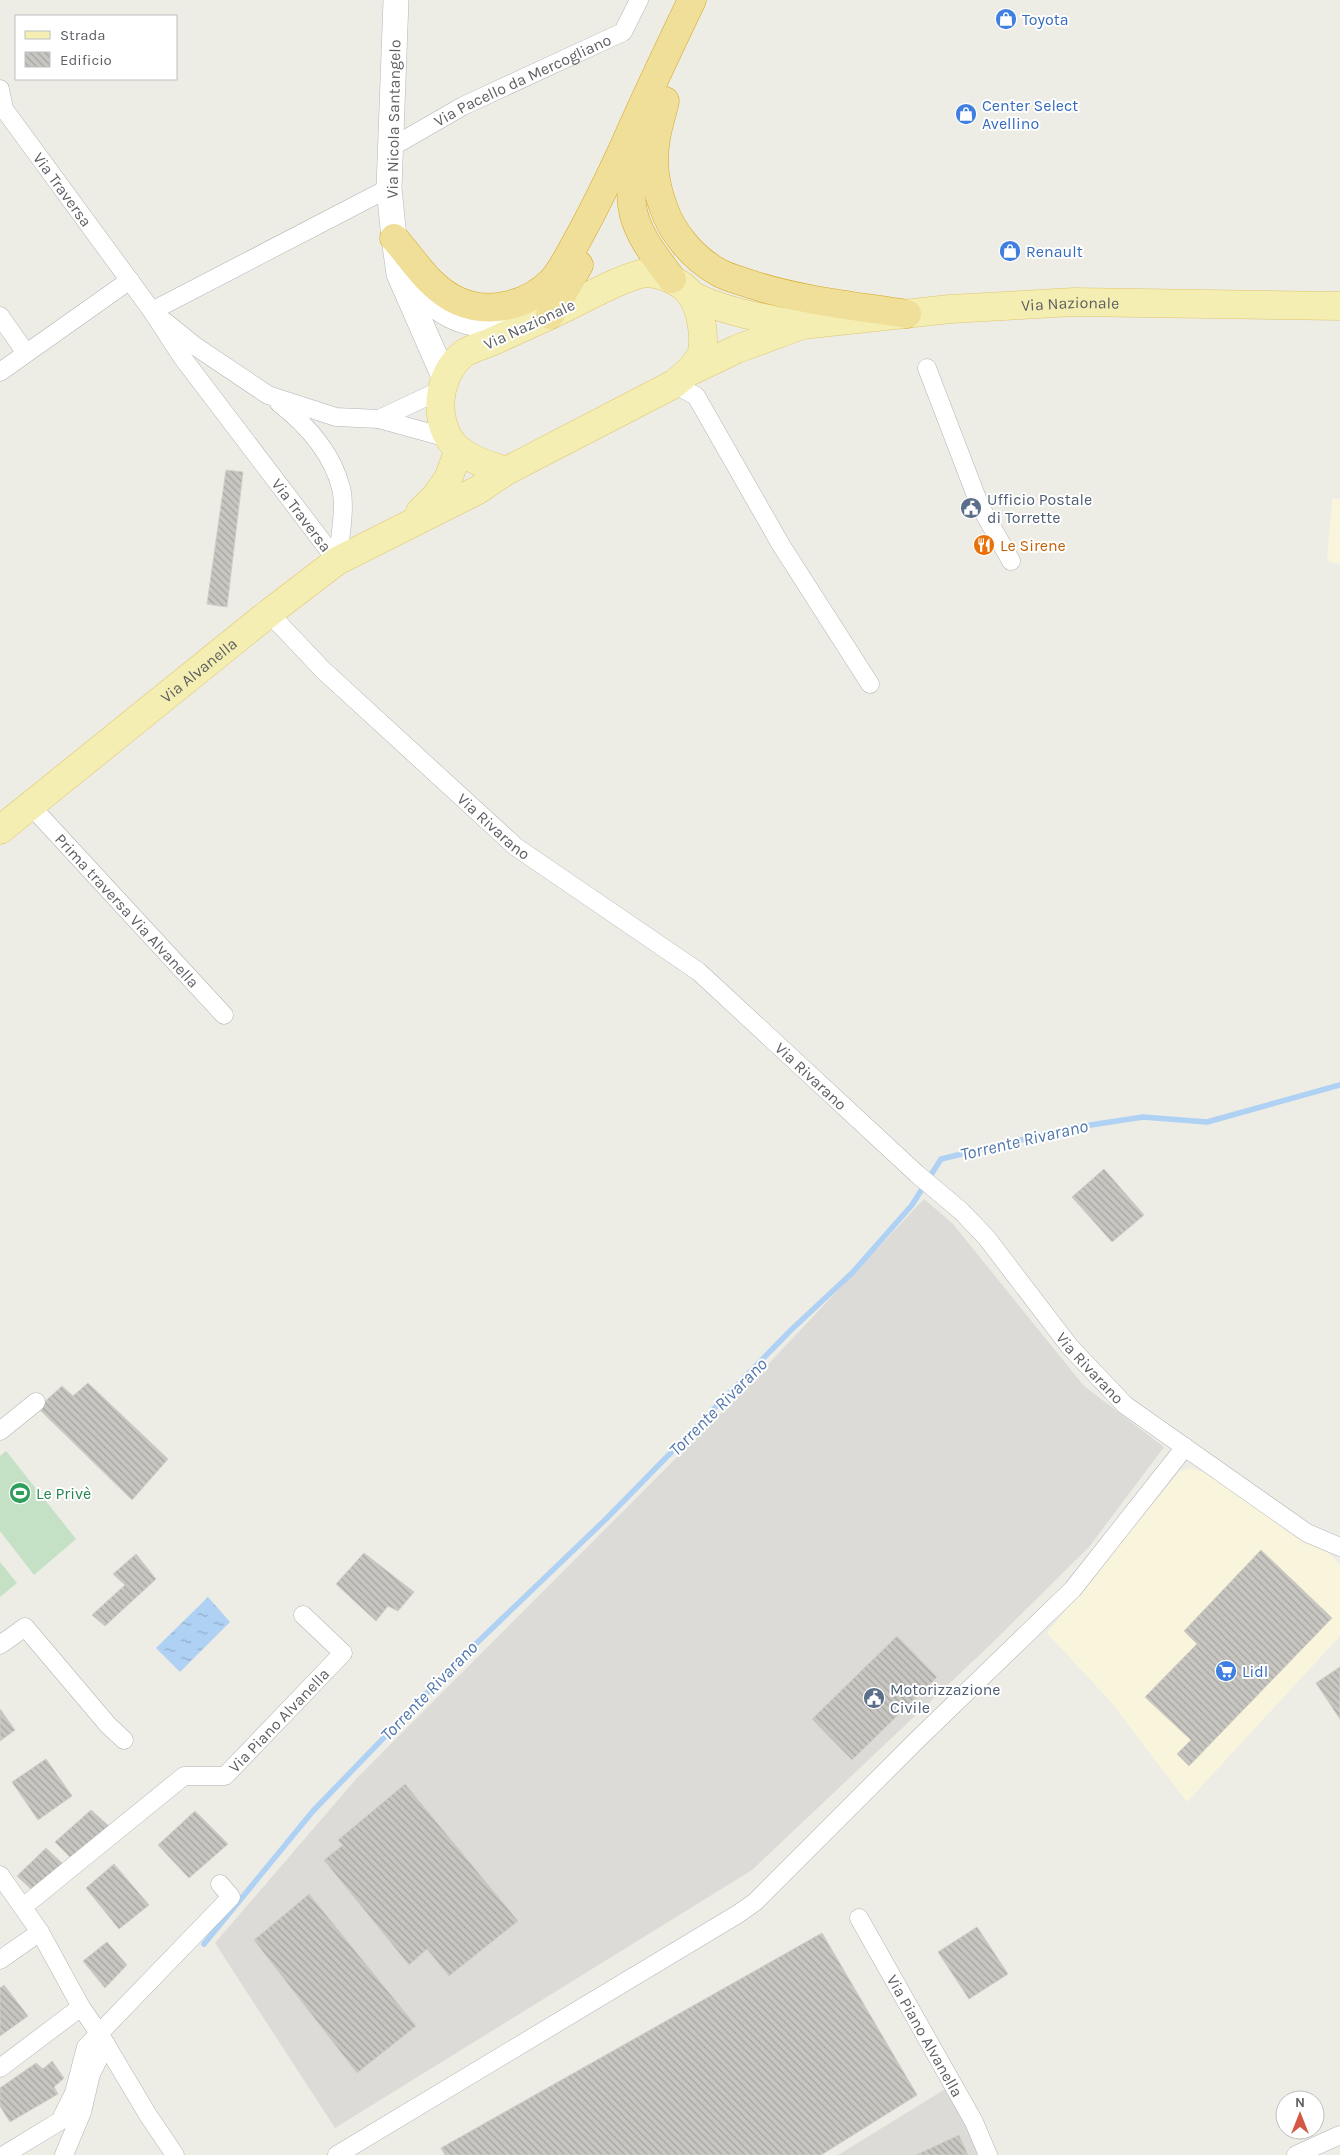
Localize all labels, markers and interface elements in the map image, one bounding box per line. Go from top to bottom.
shop icon: Toyota [994,7,1018,31]
place label: Toyota [1022,10,1069,29]
legend [15,15,178,80]
text: Strada [60,26,106,44]
street label: Via Pacello da Mercogliano [430,30,614,131]
street label: Via Nicola Santangelo [383,39,404,199]
text: Edificio [60,51,112,69]
place label: Center Select Avellino [982,96,1078,133]
shop icon: Center Select Avellino [954,102,978,126]
street label: Via Traversa [29,149,96,230]
shop icon: Renault [998,239,1022,263]
place label: Renault [1026,242,1083,261]
street label: Via Nazionale [1021,293,1120,315]
street label: Via Nazionale [481,295,578,354]
street label: Via Traversa [268,475,335,556]
place label: Ufficio Postale di Torrette [987,490,1092,527]
public building icon: Ufficio Postale di Torrette [959,496,983,520]
restaurant icon: Le Sirene [972,533,996,557]
place label: Le Sirene [1000,536,1066,555]
street label: Via Alvanella [157,634,241,707]
street label: Via Rivarano [453,789,534,864]
street label: Prima traversa Via Alvanella [51,830,203,992]
street label: Via Rivarano [771,1039,851,1114]
water label: Torrente Rivarano [958,1115,1090,1165]
street label: Via Rivarano [1052,1328,1128,1408]
water label: Torrente Rivarano [664,1353,772,1461]
sports icon: Le Privè [8,1481,32,1505]
place label: Le Privè [36,1484,91,1503]
water label: Torrente Rivarano [376,1636,482,1745]
supermarket icon: Lidl [1214,1659,1238,1683]
place label: Lidl [1242,1662,1268,1681]
street label: Via Piano Alvanella [225,1664,333,1777]
place label: Motorizzazione Civile [890,1680,1001,1717]
public building icon: Motorizzazione Civile [862,1686,886,1710]
street label: Via Piano Alvanella [883,1971,967,2100]
north arrow [1275,2090,1325,2140]
text: N [1295,2094,1305,2111]

